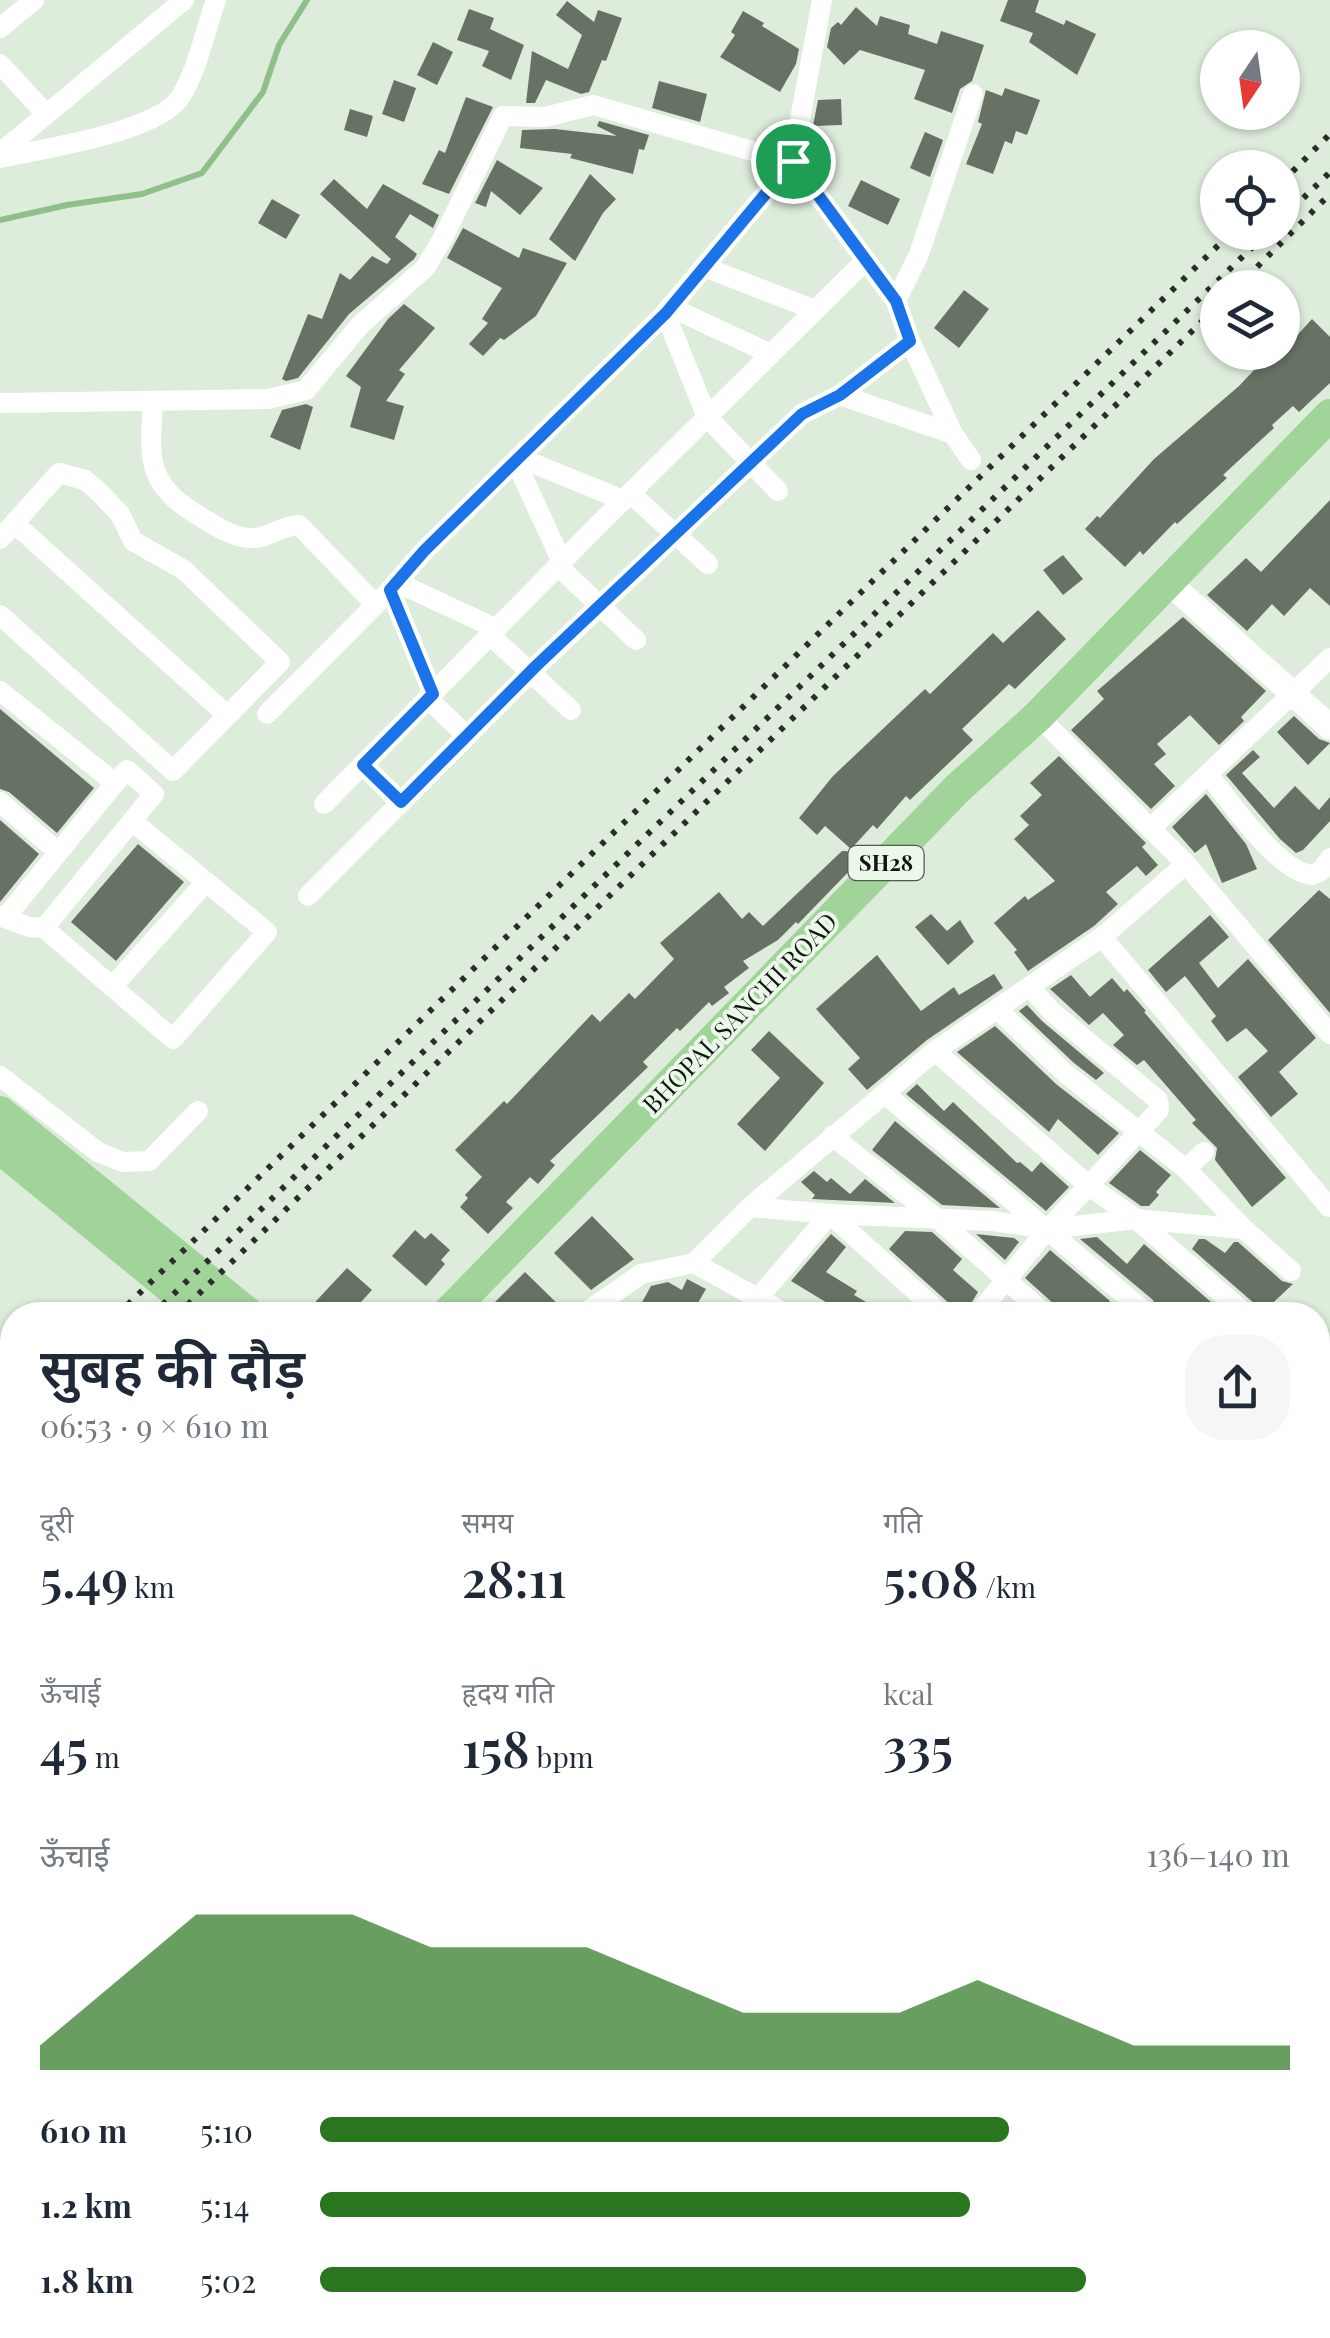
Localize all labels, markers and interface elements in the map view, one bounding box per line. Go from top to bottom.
north arrow [1200,30,1300,130]
map controls [1200,30,1300,370]
pin [751,119,836,204]
icon: arrive [766,134,821,189]
button: locate [1200,150,1300,250]
button: layers [1200,270,1300,370]
road number: SH28 [848,846,924,880]
street label: BHOPAL SANCHI ROAD [634,905,843,1119]
text: सुबह की दौड़ [40,1328,305,1402]
button: share [1185,1335,1290,1440]
text: 06:53 · 9 × 610 m [40,1403,269,1446]
text: दूरी [40,1503,74,1540]
text: समय [462,1503,514,1540]
text: गति [883,1503,922,1540]
text: 5.49 [40,1544,128,1611]
text: 28:11 [462,1544,566,1611]
text: 5:08 [883,1544,979,1611]
text: km [128,1568,175,1605]
text: /km [979,1568,1036,1605]
text: ऊँचाई [40,1673,101,1710]
text: हृदय गति [462,1673,554,1710]
text: kcal [883,1675,934,1712]
text: 335 [883,1712,953,1779]
text: 45 [40,1714,88,1781]
text: 158 [462,1714,530,1781]
text: m [88,1738,120,1775]
text: bpm [530,1738,594,1775]
text: ऊँचाई [40,1832,109,1875]
text: 136–140 m [1146,1832,1290,1875]
text: 610 m [40,2108,127,2151]
text: 5:10 [200,2108,253,2151]
text: 1.2 km [40,2183,132,2226]
text: 5:14 [200,2183,249,2226]
text: 1.8 km [40,2258,134,2301]
text: 5:02 [200,2258,256,2301]

